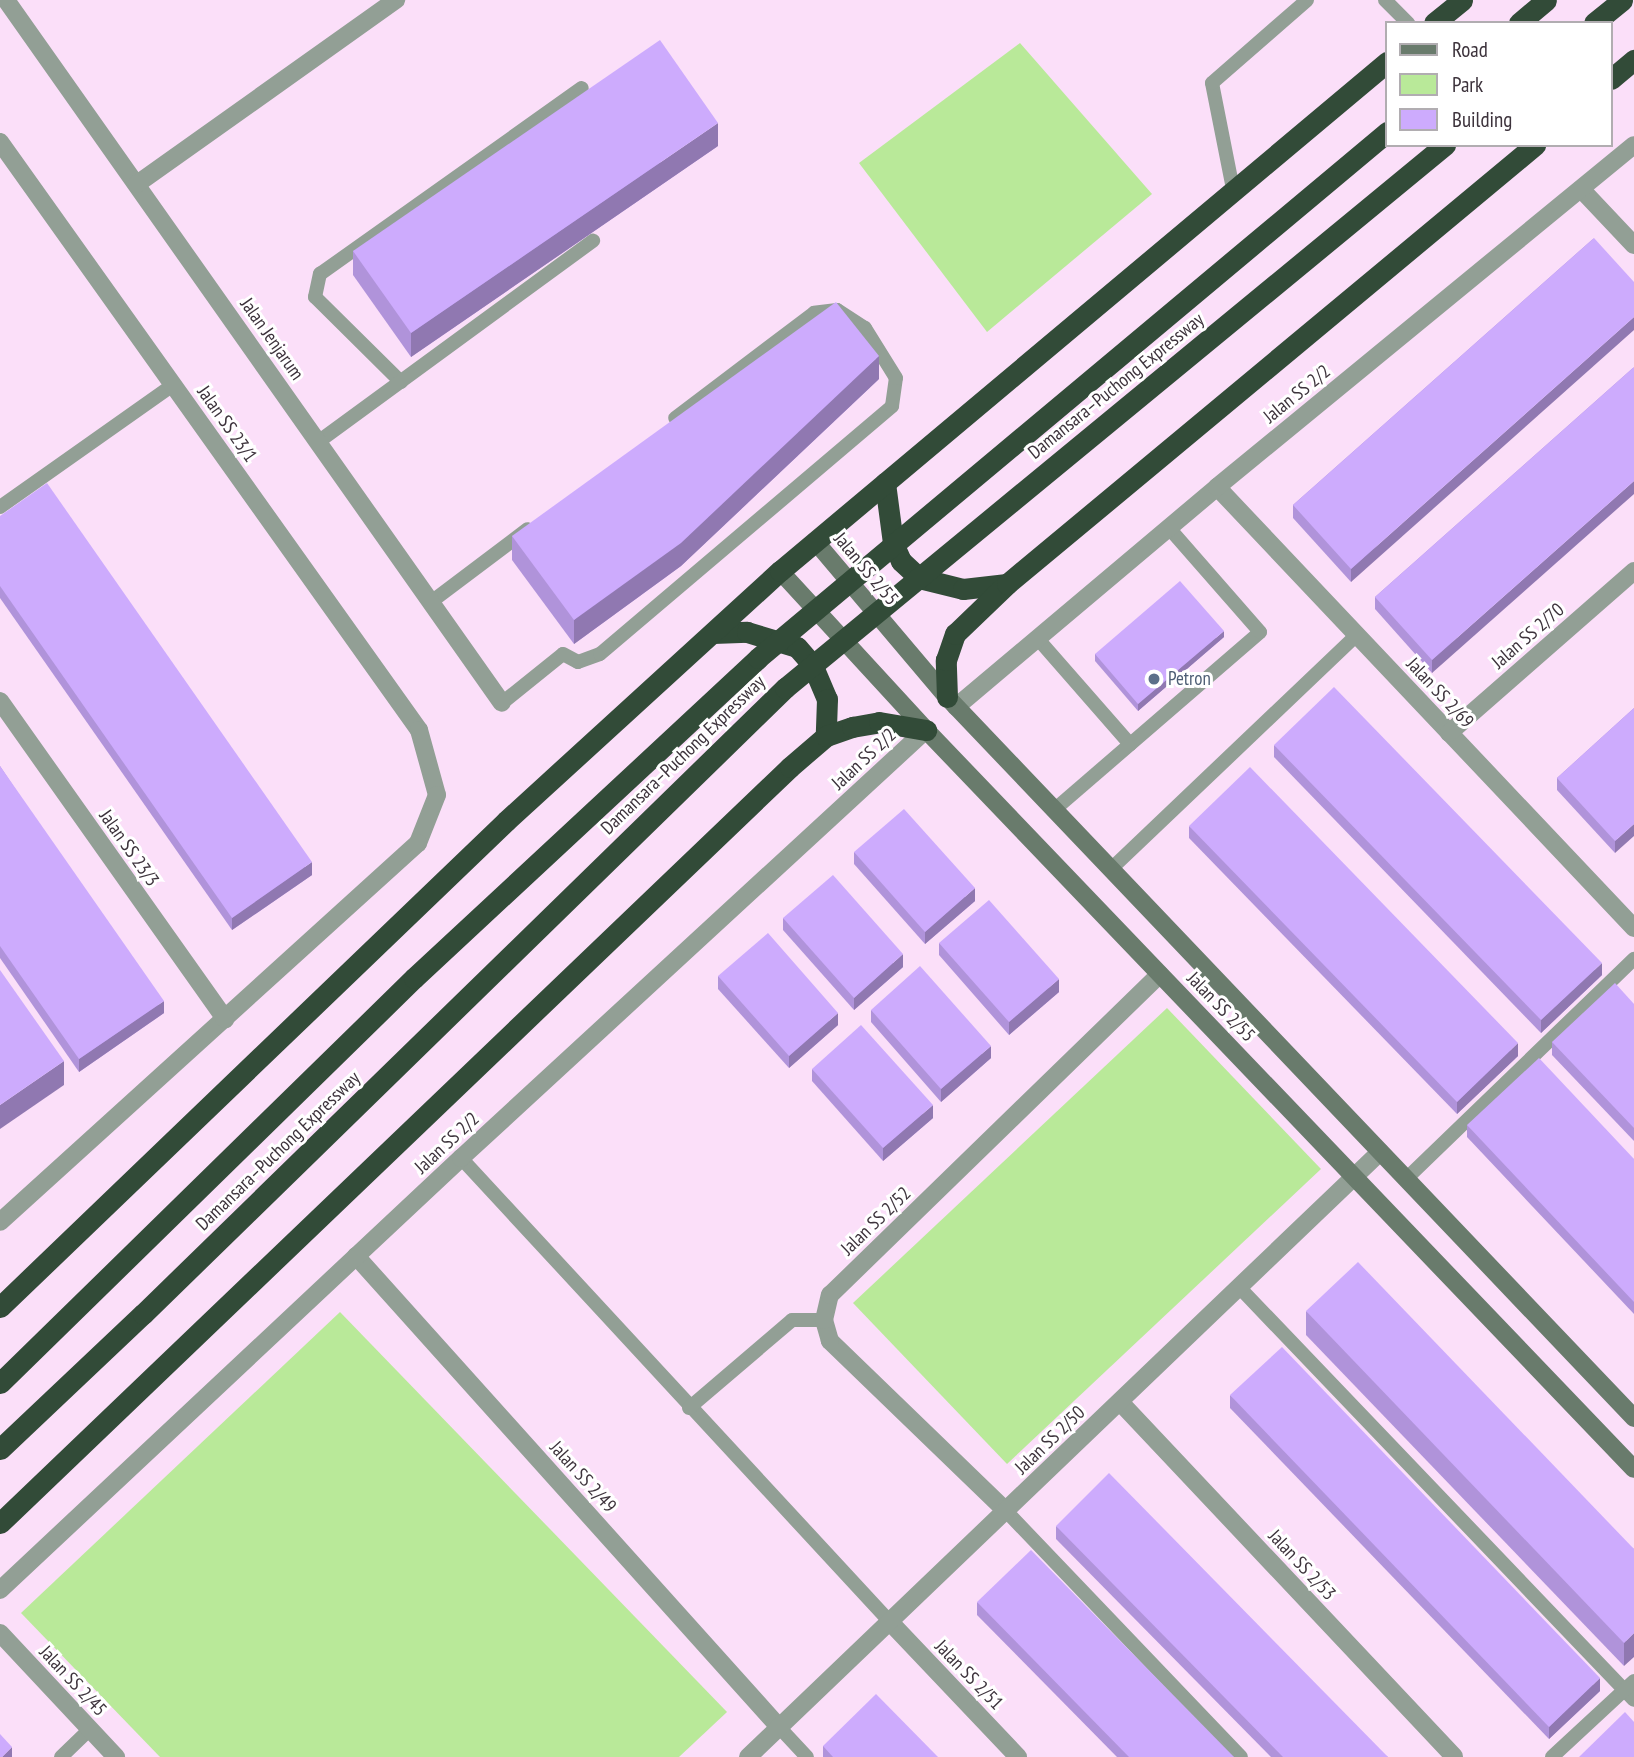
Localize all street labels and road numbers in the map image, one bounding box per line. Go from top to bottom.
street label: Jalan Jenjarum [235,294,309,384]
street label: Damansara–Puchong Expressway [1024,308,1208,464]
street label: Jalan SS 2/2 [1259,360,1335,428]
street label: Jalan SS 23/1 [192,381,262,467]
street label: Jalan SS 2/55 [829,528,903,610]
street label: Jalan SS 2/70 [1487,598,1569,674]
street label: Jalan SS 2/69 [1402,653,1478,733]
street label: Damansara–Puchong Expressway [596,671,770,839]
street label: Jalan SS 2/2 [827,724,901,794]
street label: Jalan SS 23/3 [94,805,164,891]
street label: Jalan SS 2/55 [1182,967,1260,1047]
street label: Damansara–Puchong Expressway [191,1067,365,1235]
street label: Jalan SS 2/2 [410,1108,484,1178]
street label: Jalan SS 2/52 [836,1182,916,1260]
street label: Jalan SS 2/50 [1010,1401,1090,1479]
street label: Jalan SS 2/49 [545,1437,621,1517]
street label: Jalan SS 2/53 [1264,1525,1340,1605]
street label: Jalan SS 2/51 [930,1635,1008,1715]
street label: Jalan SS 2/45 [35,1641,111,1721]

